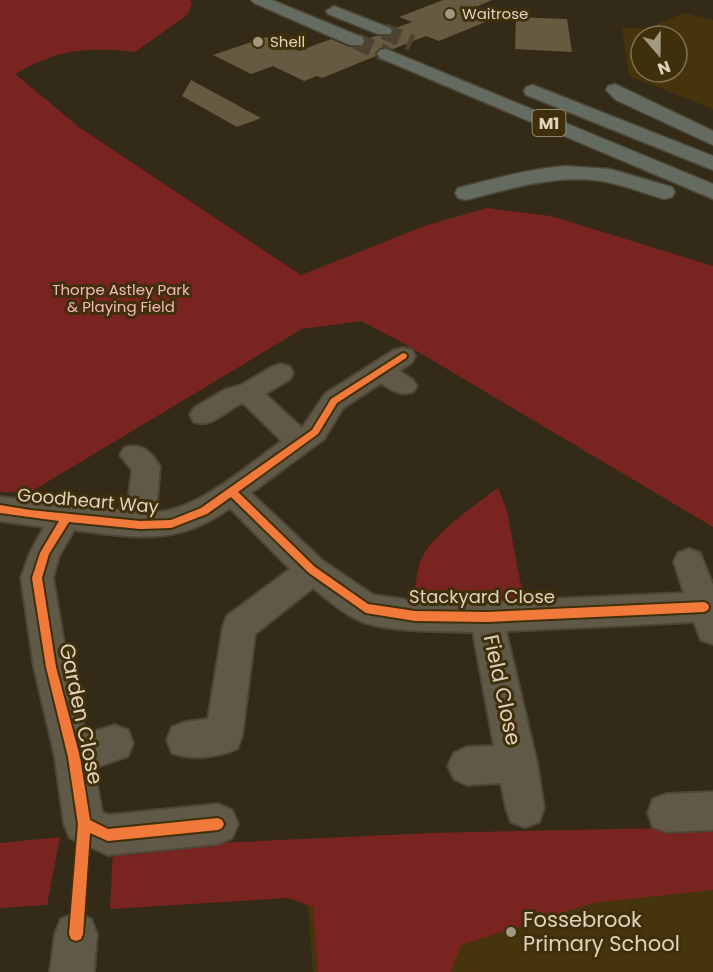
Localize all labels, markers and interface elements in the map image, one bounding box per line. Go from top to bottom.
place label: Waitrose [462,3,528,24]
marker: Waitrose [443,7,457,21]
north arrow [629,24,689,84]
place label: Shell [270,31,305,52]
marker: Shell [251,35,265,49]
text: N [654,55,674,80]
road number: M1 [532,110,566,136]
park label: Thorpe Astley Park & Playing Field [52,279,190,317]
street label: Goodheart Way [16,482,160,519]
street label: Stackyard Close [409,584,555,609]
street label: Field Close [477,632,528,748]
street label: Garden Close [52,641,111,787]
place label: Fossebrook Primary School [523,905,680,958]
marker: Fossebrook Primary School [504,925,518,939]

